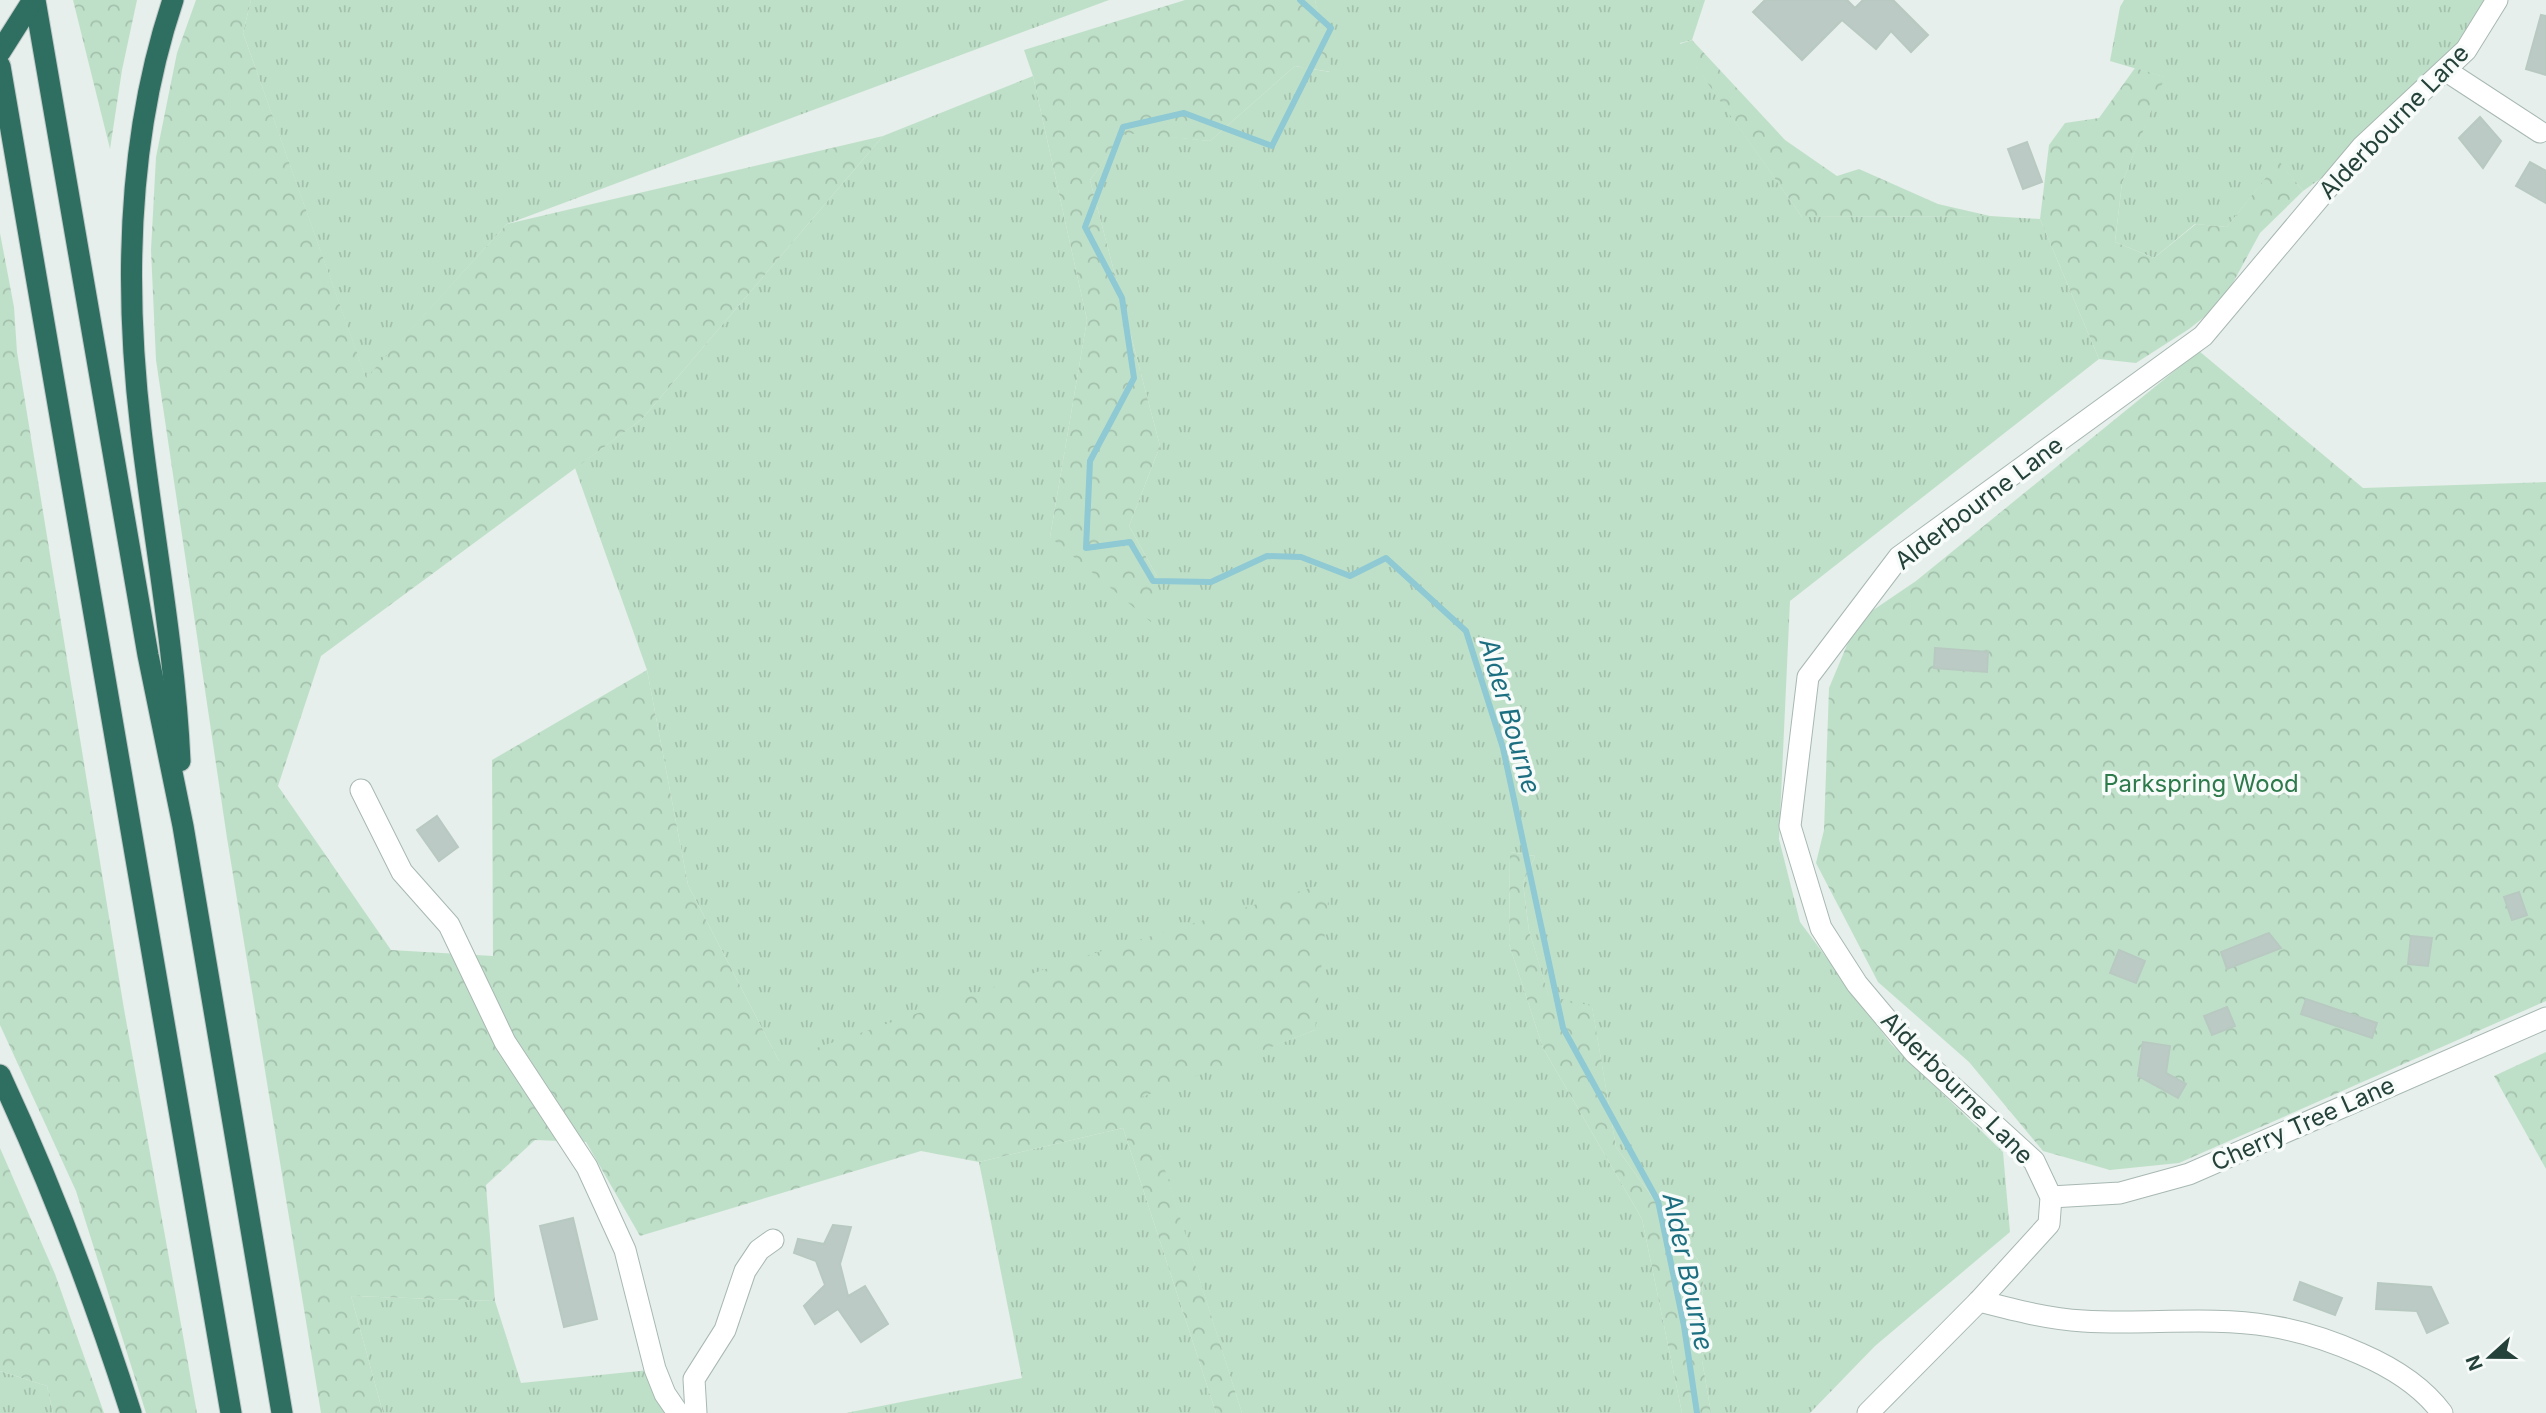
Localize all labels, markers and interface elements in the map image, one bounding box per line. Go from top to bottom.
street label: Alderbourne Lane [2313,38,2475,205]
street label: Alderbourne Lane [1889,430,2069,575]
water label: Alder Bourne [1473,633,1548,797]
park label: Parkspring Wood [2103,769,2299,798]
street label: Alderbourne Lane [1875,1006,2039,1170]
street label: Cherry Tree Lane [2207,1070,2399,1177]
water label: Alder Bourne [1656,1189,1720,1354]
north arrow [2455,1322,2525,1392]
text: N [2461,1352,2488,1374]

